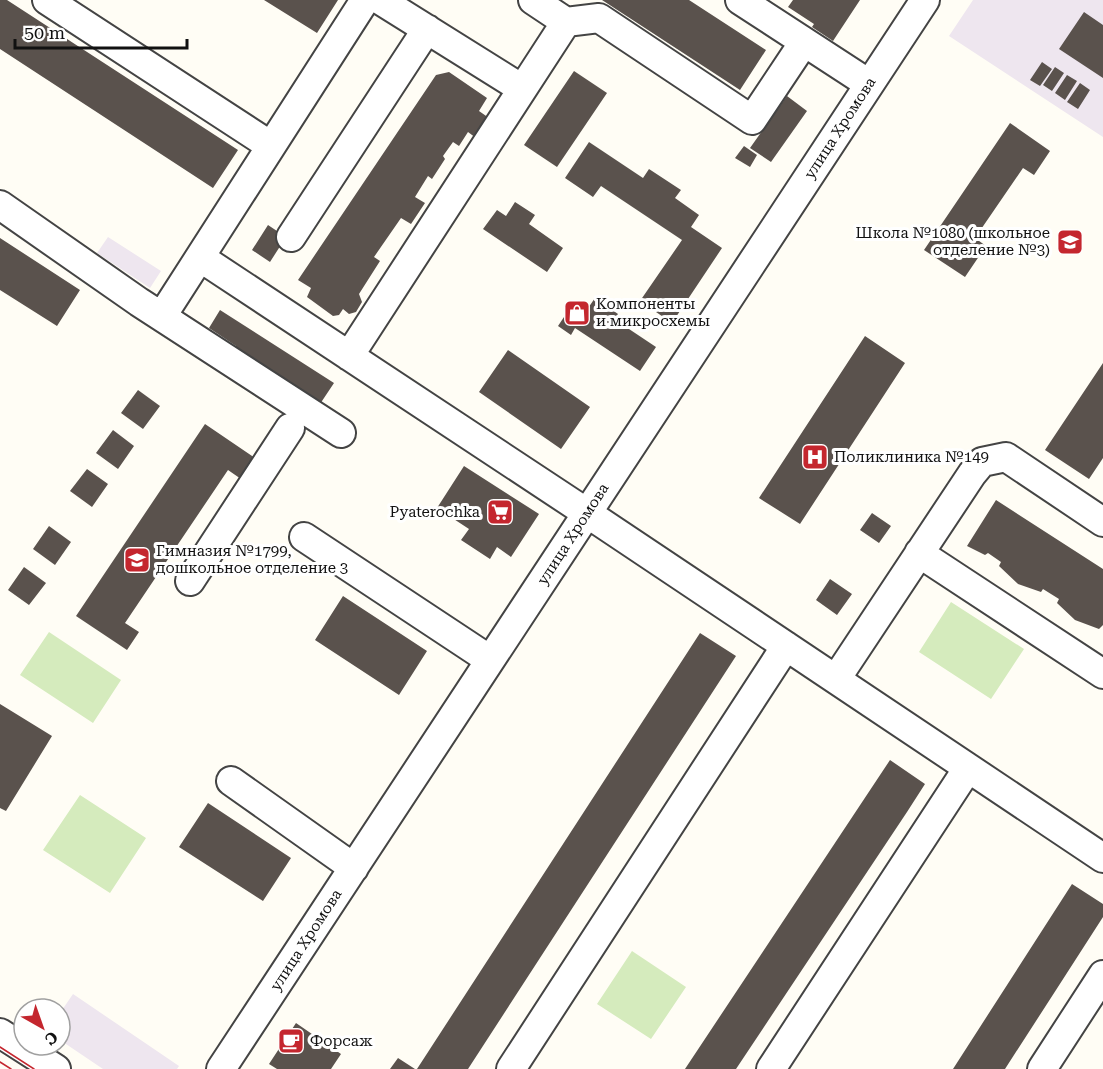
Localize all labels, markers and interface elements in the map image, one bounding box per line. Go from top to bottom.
scale bar [15,12,188,50]
text: 50 m [24,22,65,43]
street label: улица Хромова [800,74,880,182]
place label: Школа №1080 (школьное отделение №3) [855,224,1050,259]
school or university icon: Школа №1080 (школьное отделение №3) [1055,227,1085,257]
place label: Компоненты и микросхемы [596,295,710,330]
shop icon: Компоненты и микросхемы [562,298,592,328]
hospital icon: Поликлиника №149 [800,442,830,472]
place label: Поликлиника №149 [834,448,989,466]
street label: улица Хромова [533,480,613,588]
supermarket icon: Pyaterochka [485,497,515,527]
place label: Pyaterochka [390,503,480,521]
place label: Гимназия №1799, дошкольное отделение 3 [156,542,348,577]
school or university icon: Гимназия №1799, дошкольное отделение 3 [122,545,152,575]
street label: улица Хромова [266,886,346,994]
north arrow [12,997,72,1057]
cafe icon: Форсаж [276,1026,306,1056]
text: С [41,1027,62,1049]
place label: Форсаж [310,1032,373,1050]

